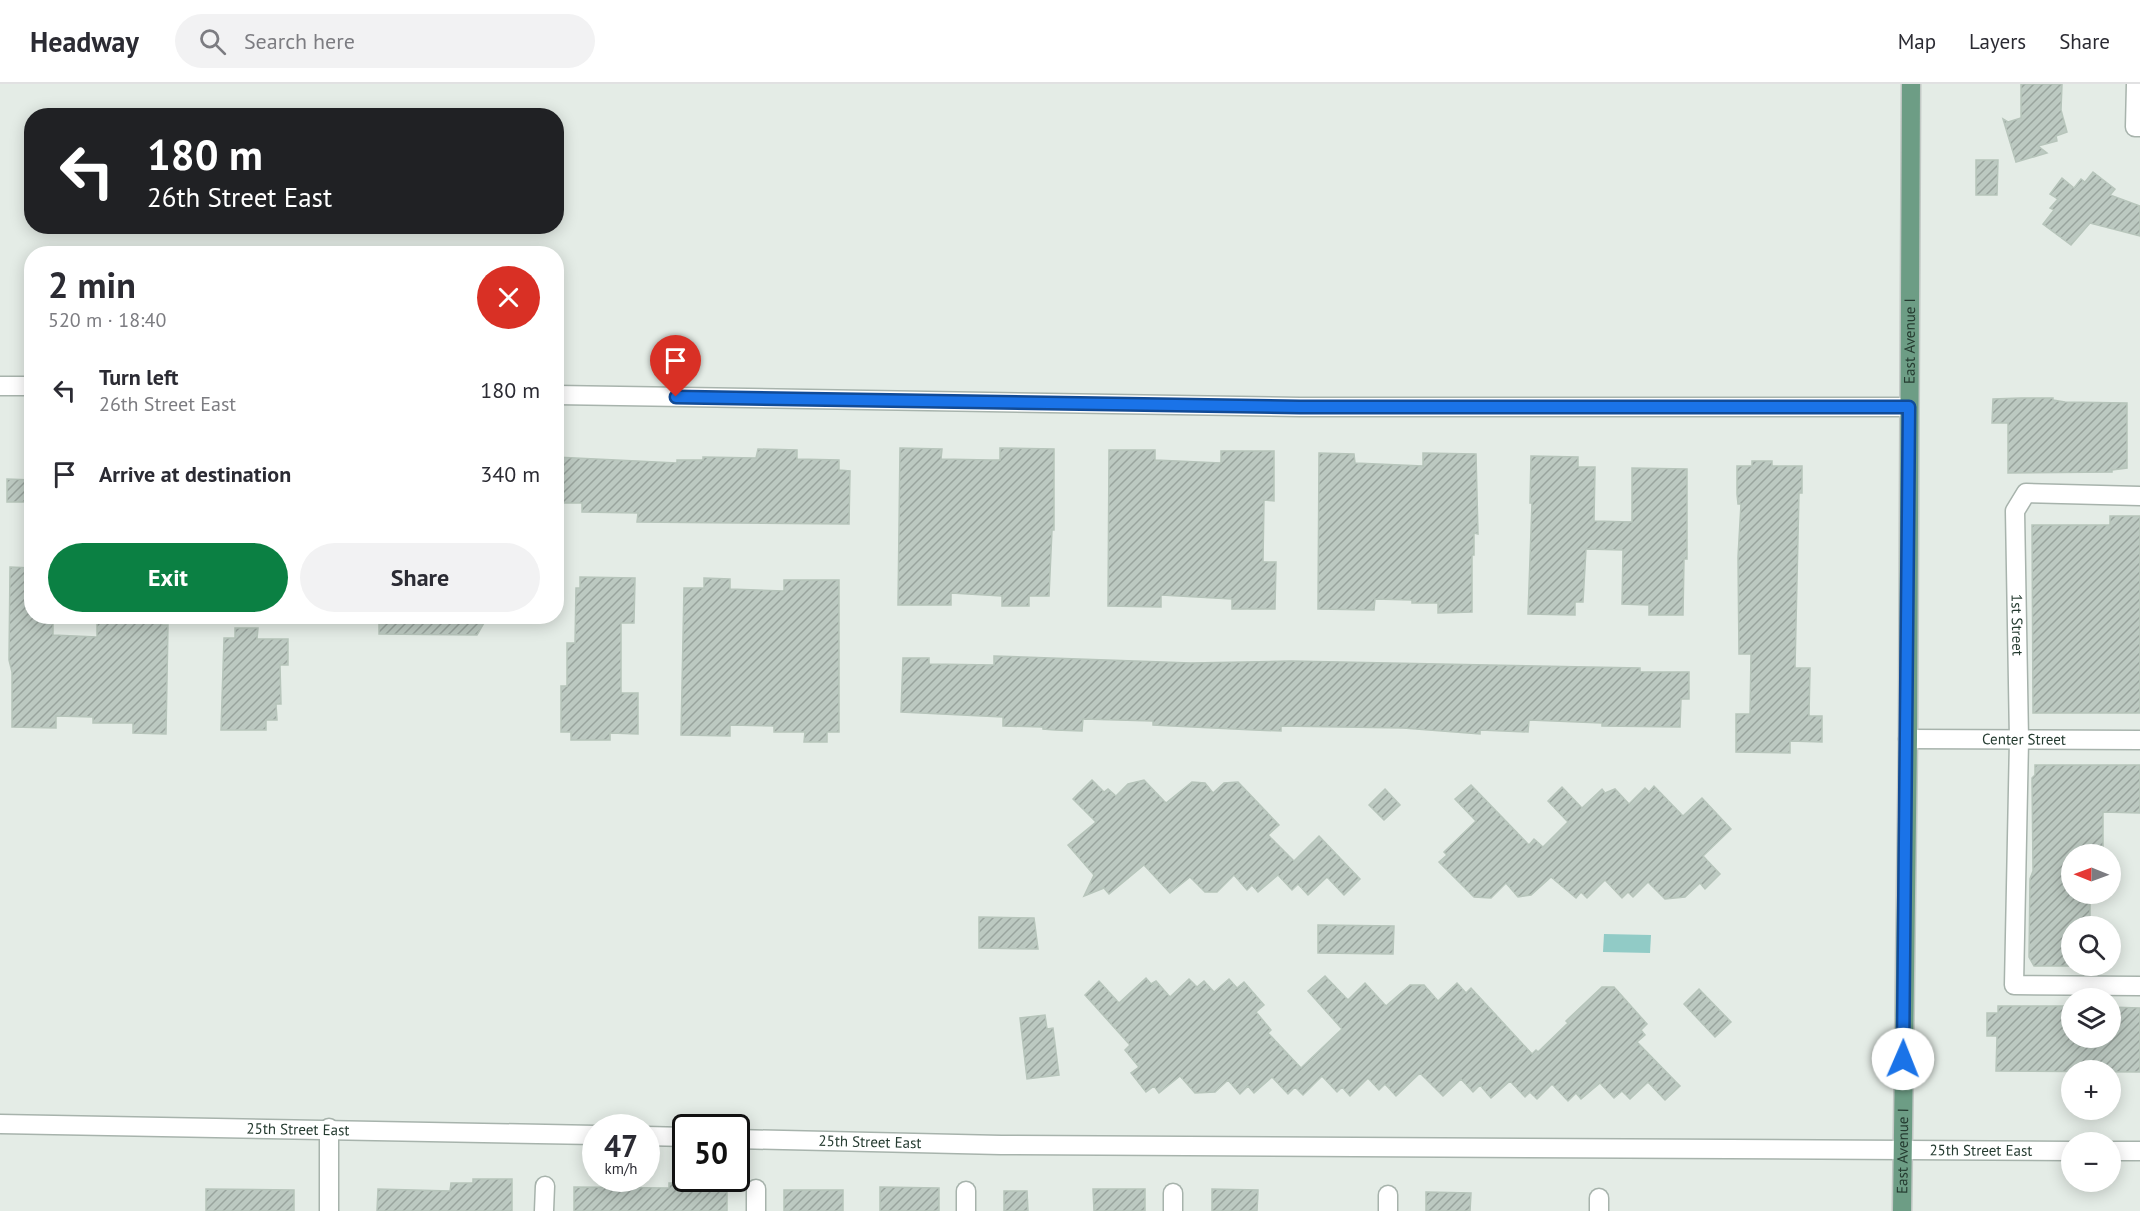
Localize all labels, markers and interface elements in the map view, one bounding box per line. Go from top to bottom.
search box [175,14,595,68]
text: Headway [30,23,139,60]
icon: search [196,25,229,58]
text: Search here [244,27,355,55]
text: Map [1898,28,1936,55]
text: Layers [1969,28,2026,55]
text: Share [2059,28,2110,55]
text: 180 m [147,127,263,182]
icon: left [48,132,126,210]
text: 26th Street East [147,180,332,214]
text: 2 min [48,261,136,308]
button: close [477,266,540,329]
street label: East Avenue I [1900,298,1919,384]
text: 520 m · 18:40 [48,307,166,333]
pin [650,335,701,397]
icon: arrive [659,344,692,377]
text: Turn left [99,363,179,391]
icon: left [48,374,81,407]
text: 180 m [480,376,540,404]
text: 26th Street East [99,391,236,417]
icon: arrive [48,458,81,491]
text: Arrive at destination [99,460,291,488]
text: 340 m [480,460,540,488]
button: Exit [48,543,288,612]
button: Share [300,543,540,612]
street label: 1st Street [2007,594,2028,656]
street label: Center Street [1982,729,2066,749]
north arrow [2061,844,2121,904]
map controls [2061,844,2121,1192]
button: search [2061,916,2121,976]
button: layers [2061,988,2121,1048]
position arrow [1871,1027,1935,1091]
button: + [2061,1060,2121,1120]
street label: East Avenue I [1892,1108,1912,1194]
speed limit sign: 50 [672,1114,750,1192]
street label: 25th Street East [246,1119,350,1139]
text: 47 [604,1126,638,1165]
street label: 25th Street East [818,1131,922,1152]
button: − [2061,1132,2121,1192]
street label: 25th Street East [1929,1140,2032,1160]
text: km/h [605,1159,637,1178]

